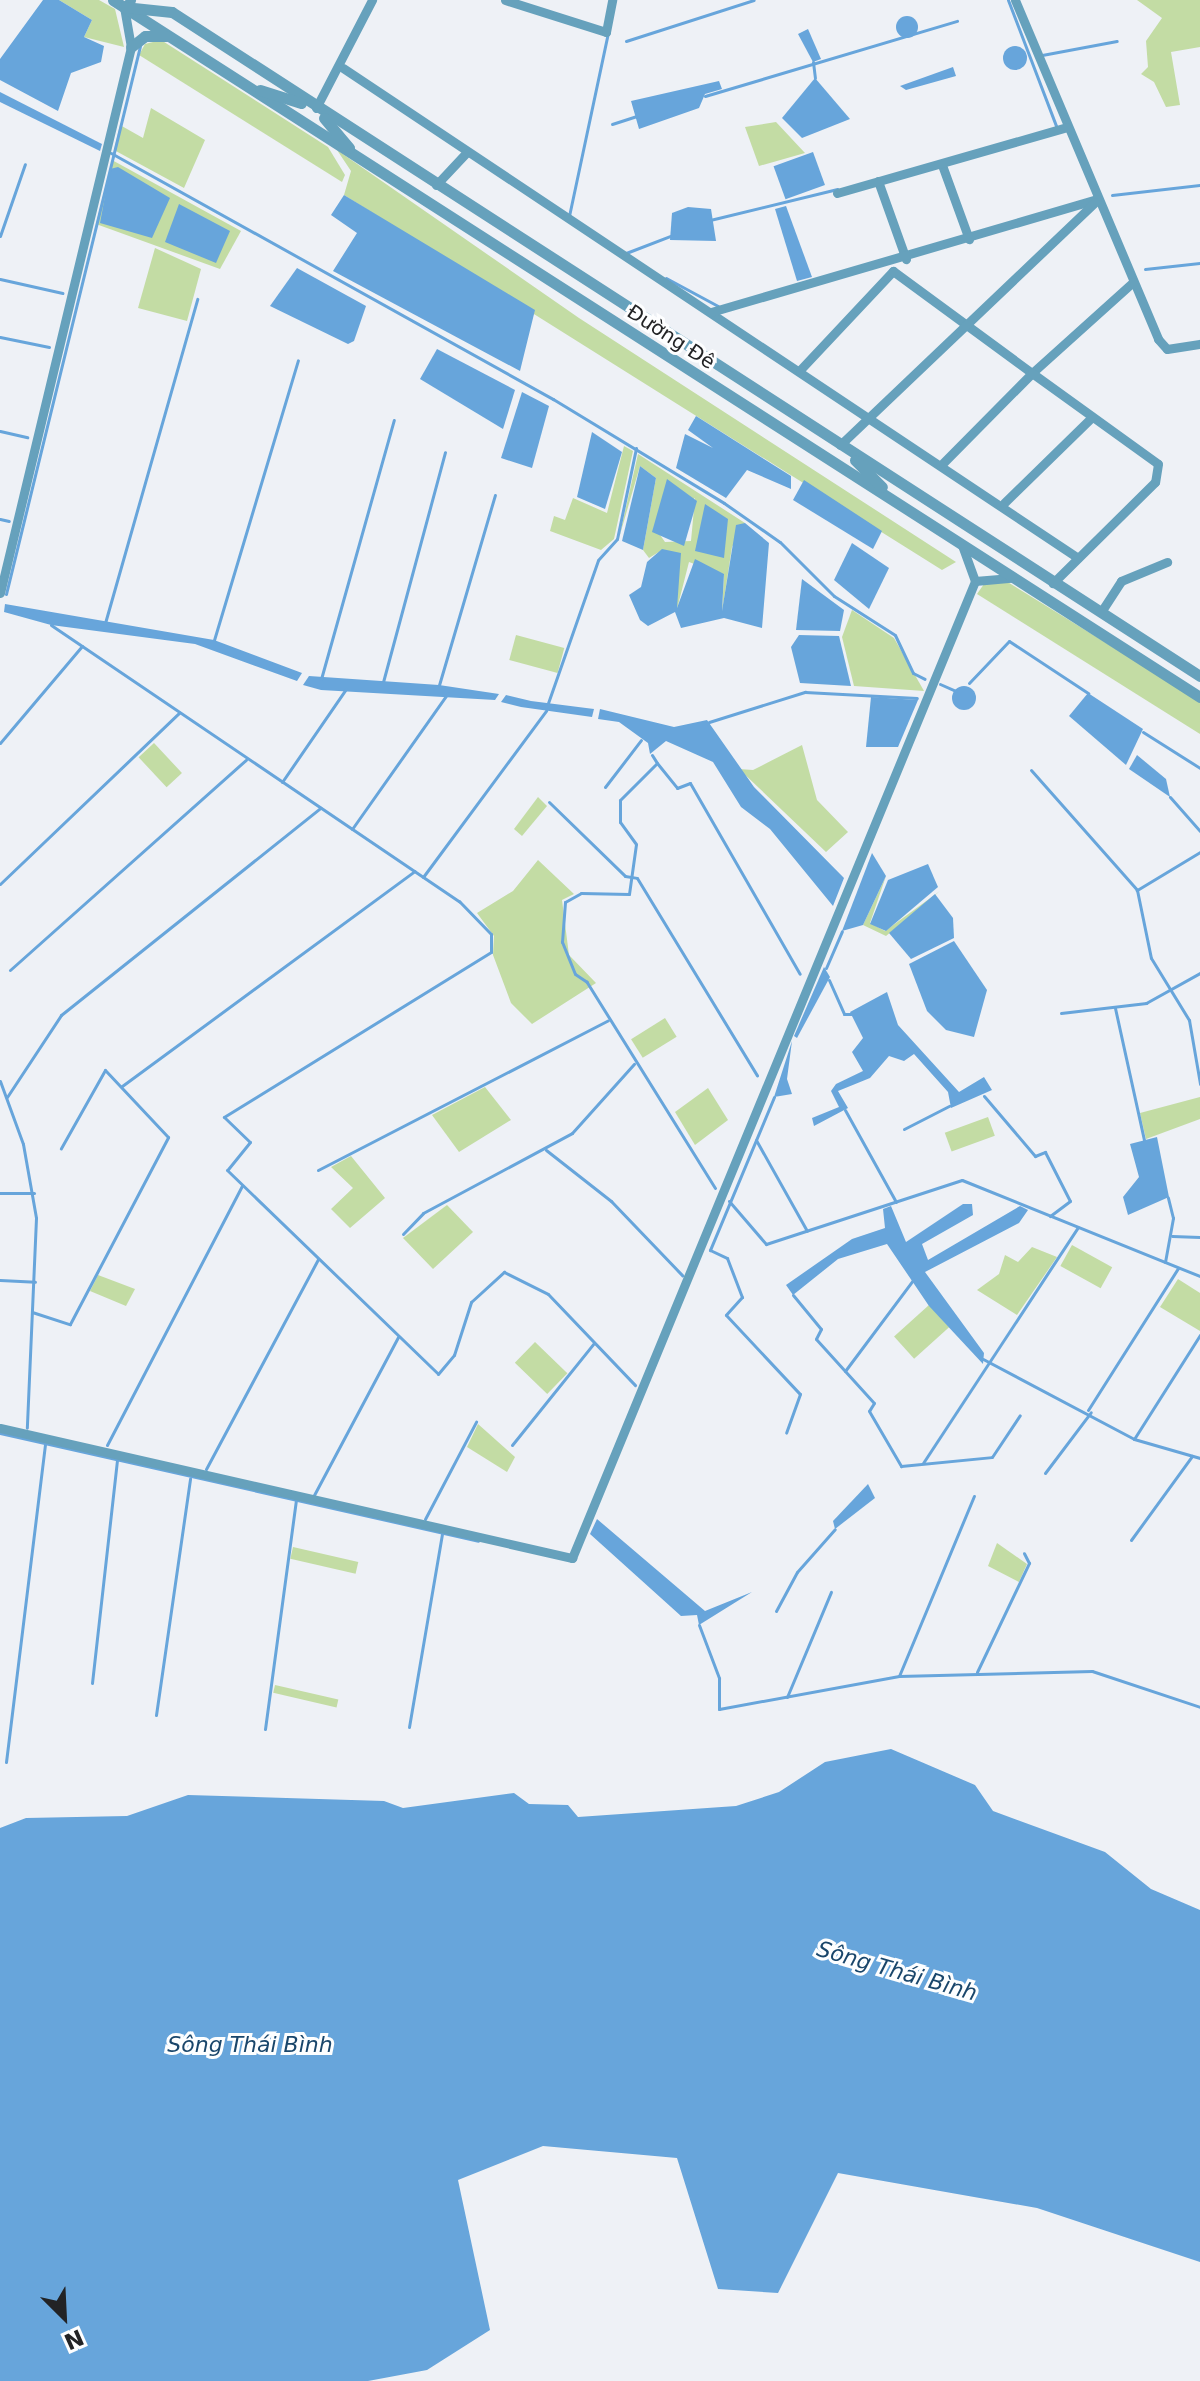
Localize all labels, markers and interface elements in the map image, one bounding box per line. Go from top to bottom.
street label: Đường Đê [623,300,719,374]
water label: Sông Thái Bình [814,1936,980,2006]
water label: Sông Thái Bình [167,2032,333,2058]
north arrow [24,2277,104,2357]
text: N [60,2324,87,2355]

